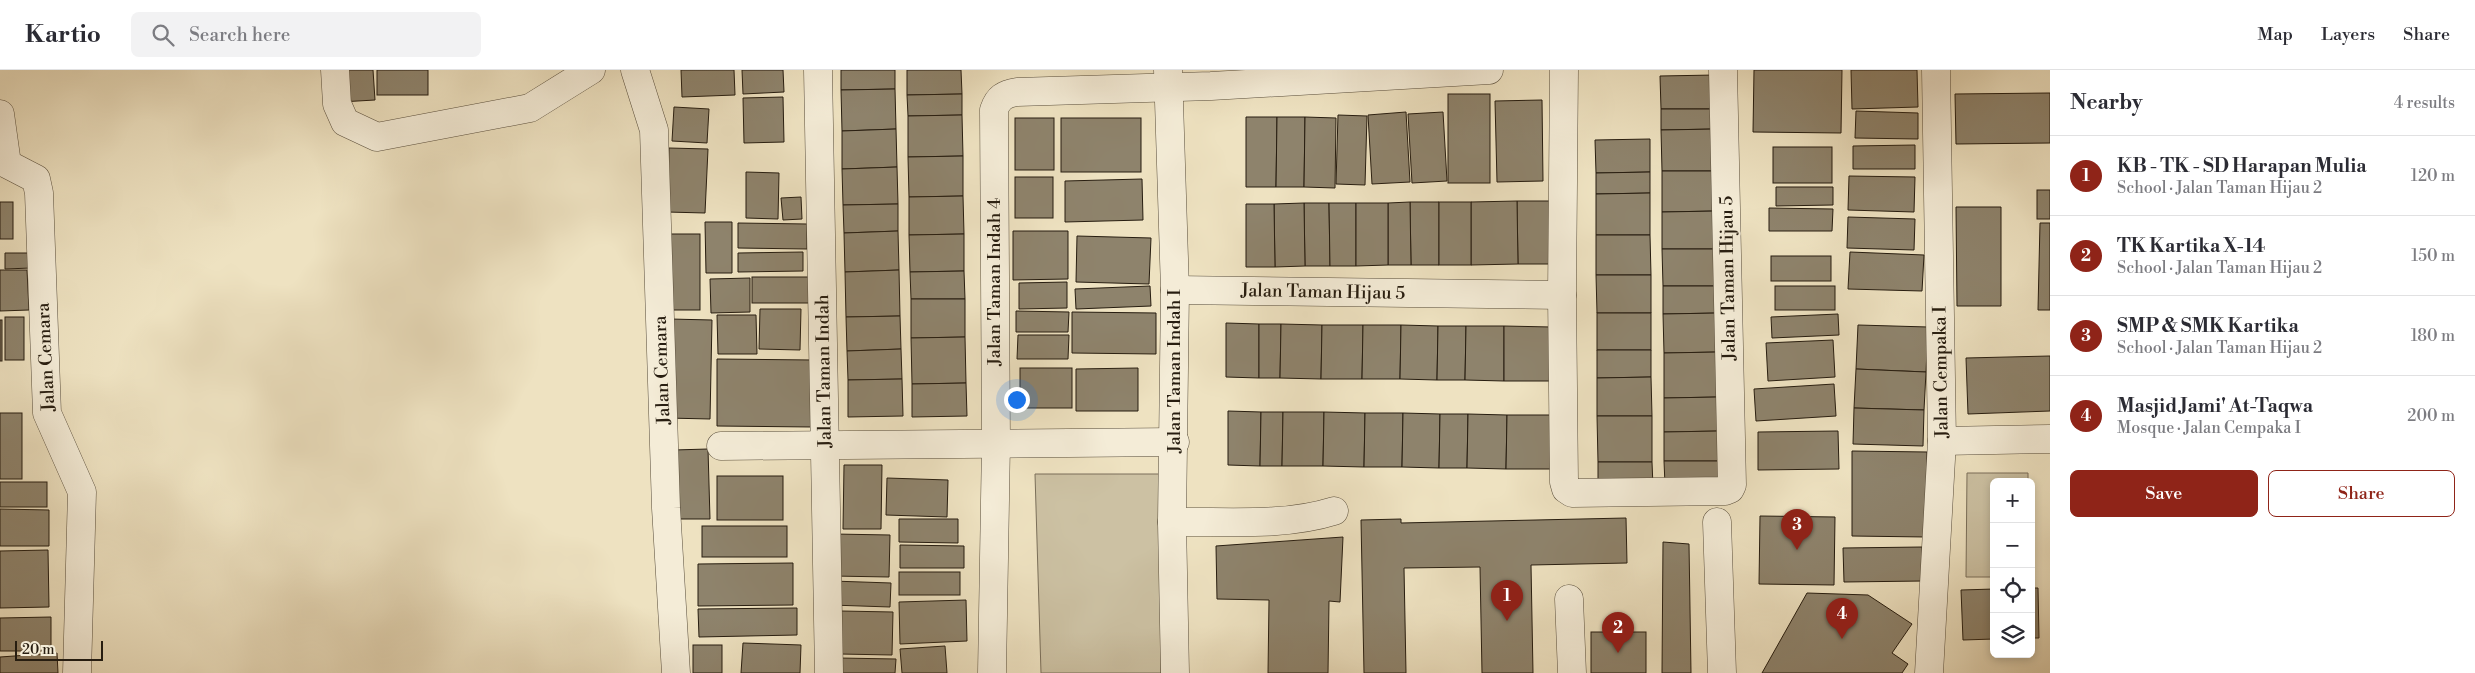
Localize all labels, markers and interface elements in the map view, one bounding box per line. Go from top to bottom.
search box [131,12,481,57]
text: Kartio [25,20,101,50]
icon: search [149,21,177,49]
text: Search here [189,23,290,47]
text: Map [2258,23,2293,46]
text: Layers [2321,23,2375,46]
text: Share [2403,23,2450,46]
text: Nearby [2070,90,2143,116]
text: 4 results [2394,93,2455,113]
text: KB - TK - SD Harapan Mulia [2117,154,2367,178]
text: 1 [2082,166,2090,186]
text: 120 m [2411,166,2455,186]
text: School · Jalan Taman Hijau 2 [2117,178,2322,198]
street label: Jalan Taman Hijau 5 [1715,195,1741,361]
street label: Jalan Taman Indah 4 [983,198,1006,367]
text: TK Kartika X-14 [2117,234,2265,258]
text: 2 [2081,246,2091,266]
text: 150 m [2411,246,2455,266]
text: School · Jalan Taman Hijau 2 [2117,258,2322,278]
street label: Jalan Taman Hijau 5 [1240,279,1406,305]
street label: Jalan Taman Indah I [1163,289,1186,454]
street label: Jalan Taman Indah [811,294,837,449]
street label: Jalan Cemara [32,301,60,413]
street label: Jalan Cempaka I [1928,306,1954,439]
street label: Jalan Cemara [649,314,675,426]
text: SMP & SMK Kartika [2117,314,2299,338]
text: 3 [2081,326,2091,346]
text: 180 m [2411,326,2455,346]
text: School · Jalan Taman Hijau 2 [2117,338,2322,358]
your location [1004,387,1030,413]
text: Masjid Jami' At-Taqwa [2117,394,2313,418]
text: 4 [2081,406,2091,426]
text: 200 m [2407,406,2455,426]
text: Mosque · Jalan Cempaka I [2117,418,2301,438]
button: Save [2070,470,2258,517]
button: Share [2268,470,2455,517]
map controls [1990,478,2035,658]
button: + [1990,478,2035,523]
pin: 3 [1781,509,1813,550]
button: − [1990,523,2035,568]
button: locate [1990,568,2035,613]
pin: 1 [1491,580,1523,621]
pin: 4 [1826,598,1858,639]
pin: 2 [1602,612,1634,653]
button: layers [1990,613,2035,658]
scale bar [15,638,102,661]
text: 20 m [22,641,54,659]

